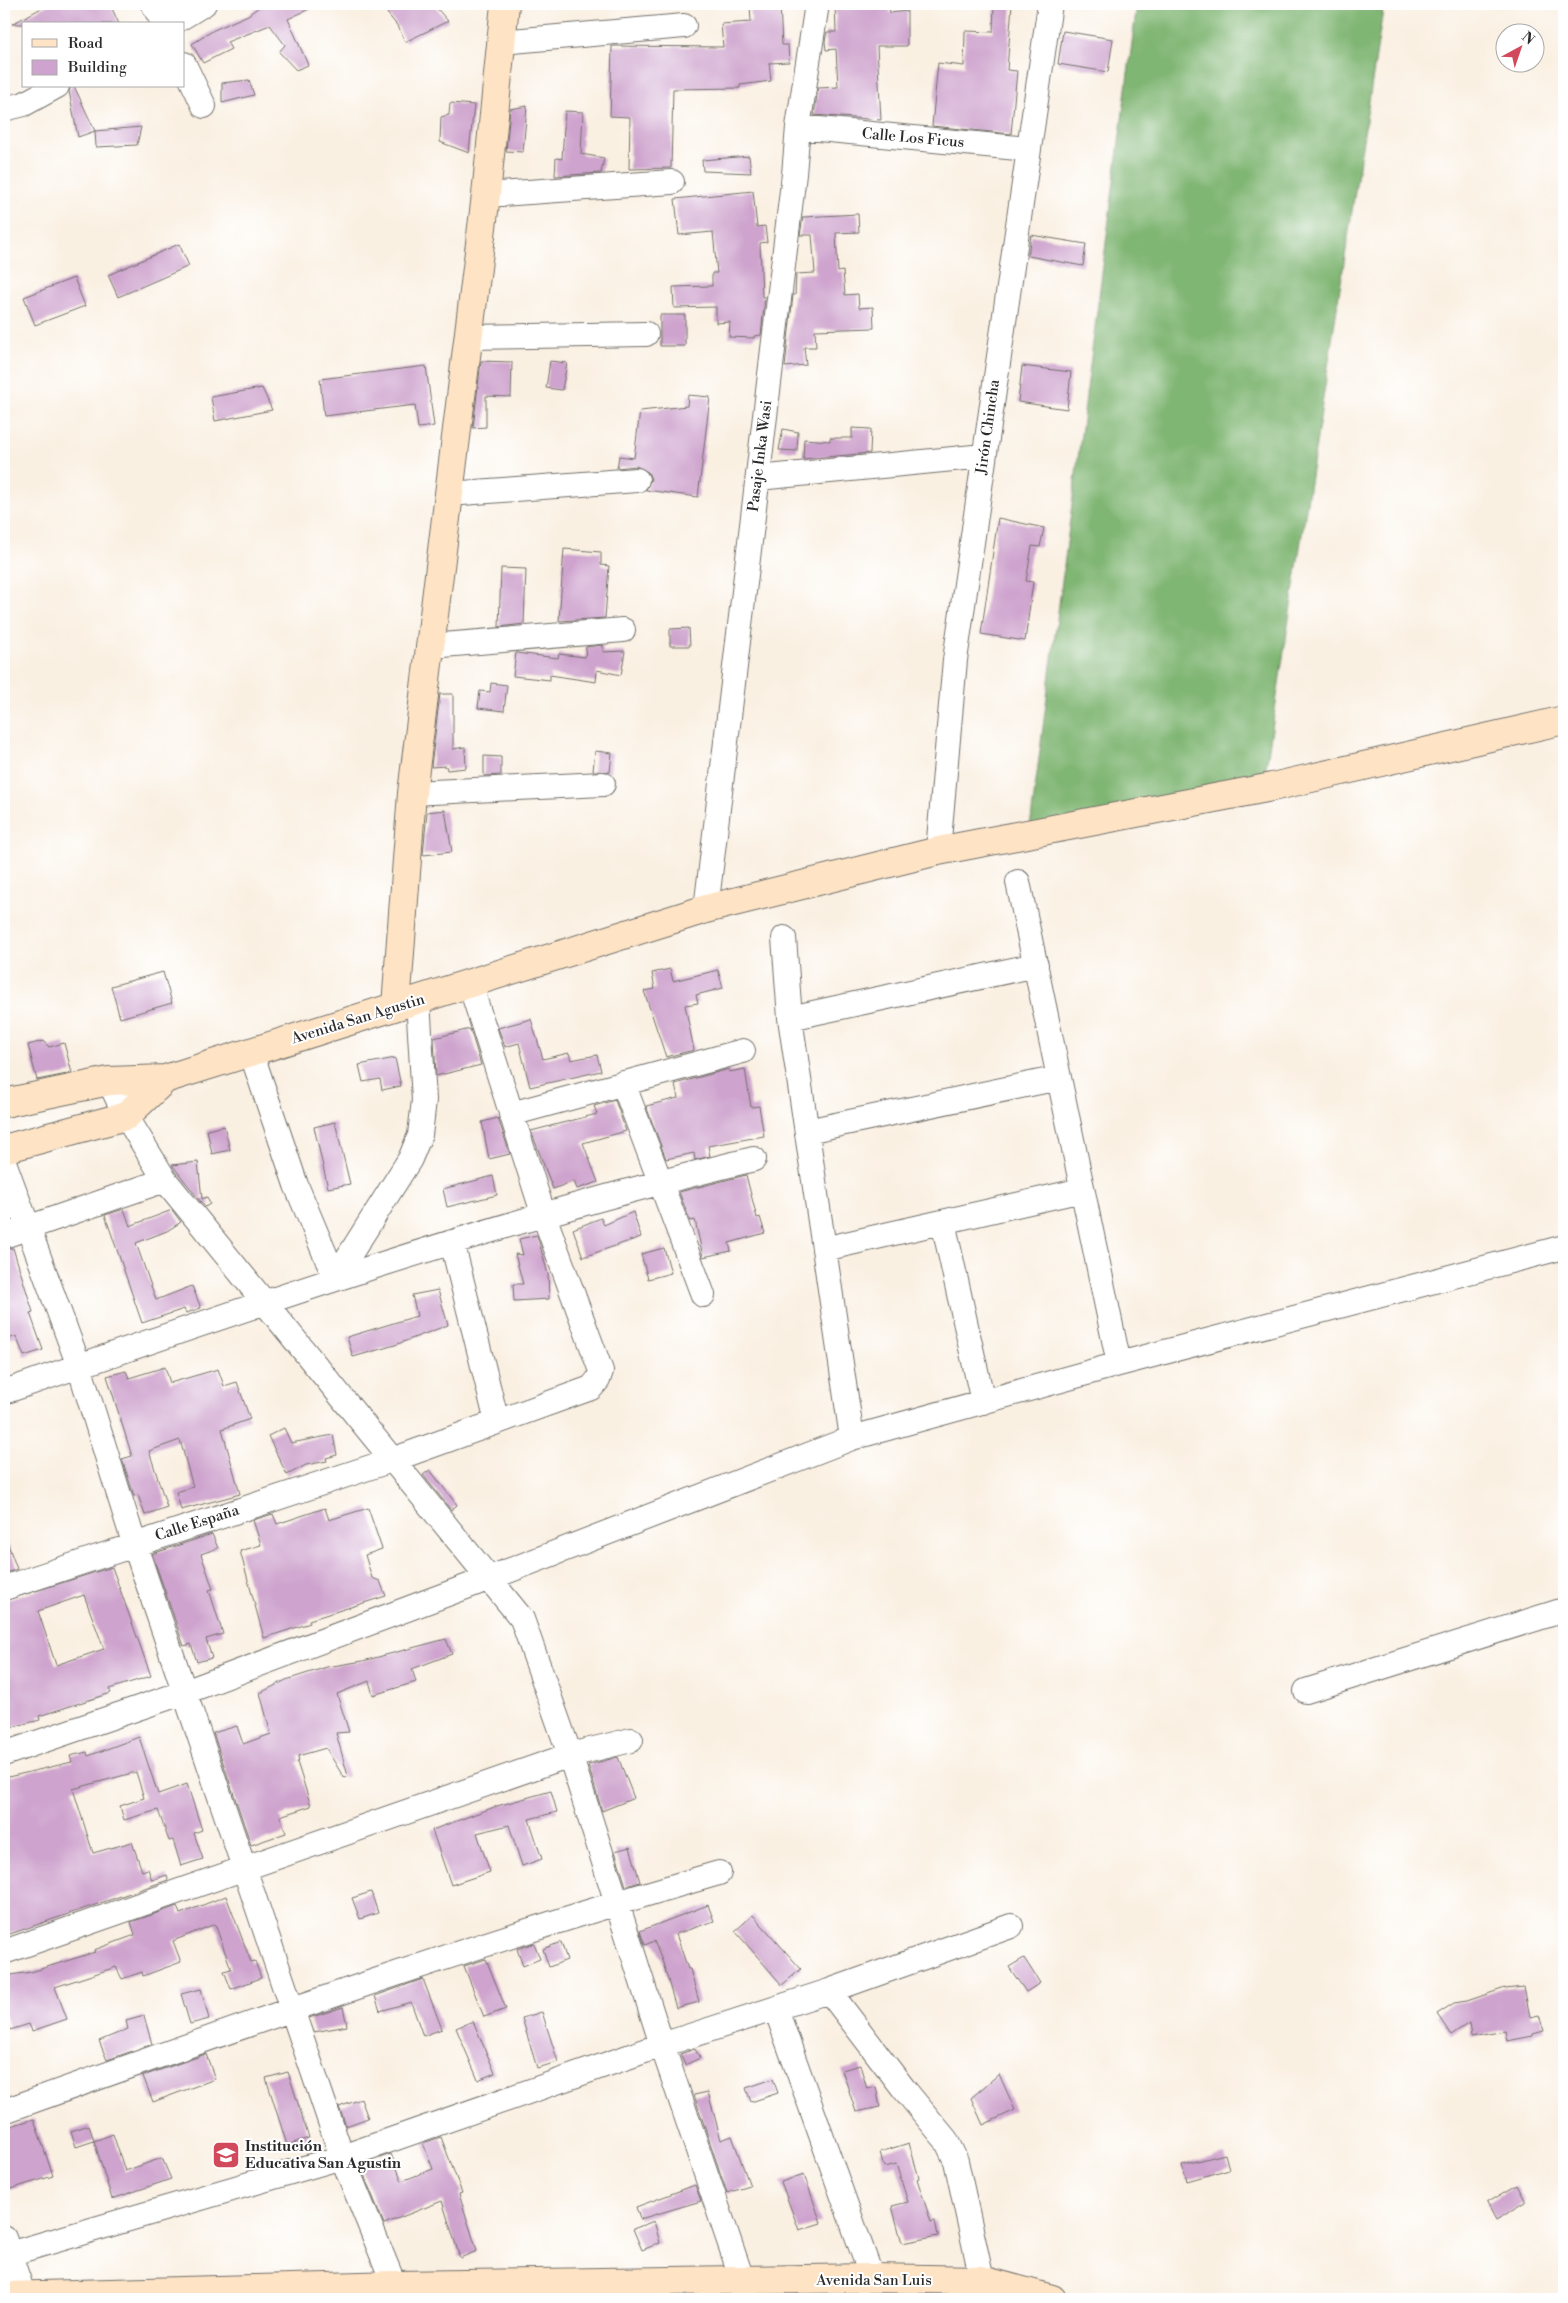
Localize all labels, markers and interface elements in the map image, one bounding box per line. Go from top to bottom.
legend [22,22,185,88]
north arrow [1496,22,1546,72]
text: N [1518,28,1538,49]
text: Road [68,34,103,53]
text: Building [67,58,127,77]
street label: Calle Los Ficus [861,124,965,152]
street label: Jirón Chincha [972,378,1004,477]
street label: Pasaje Inka Wasi [744,399,776,513]
street label: Avenida San Agustin [288,990,427,1049]
street label: Calle España [153,1500,242,1546]
place label: Institución Educativa San Agustin [245,2137,402,2173]
school or university icon: Institución Educativa San Agustin [211,2140,241,2170]
street label: Avenida San Luis [815,2271,932,2290]

